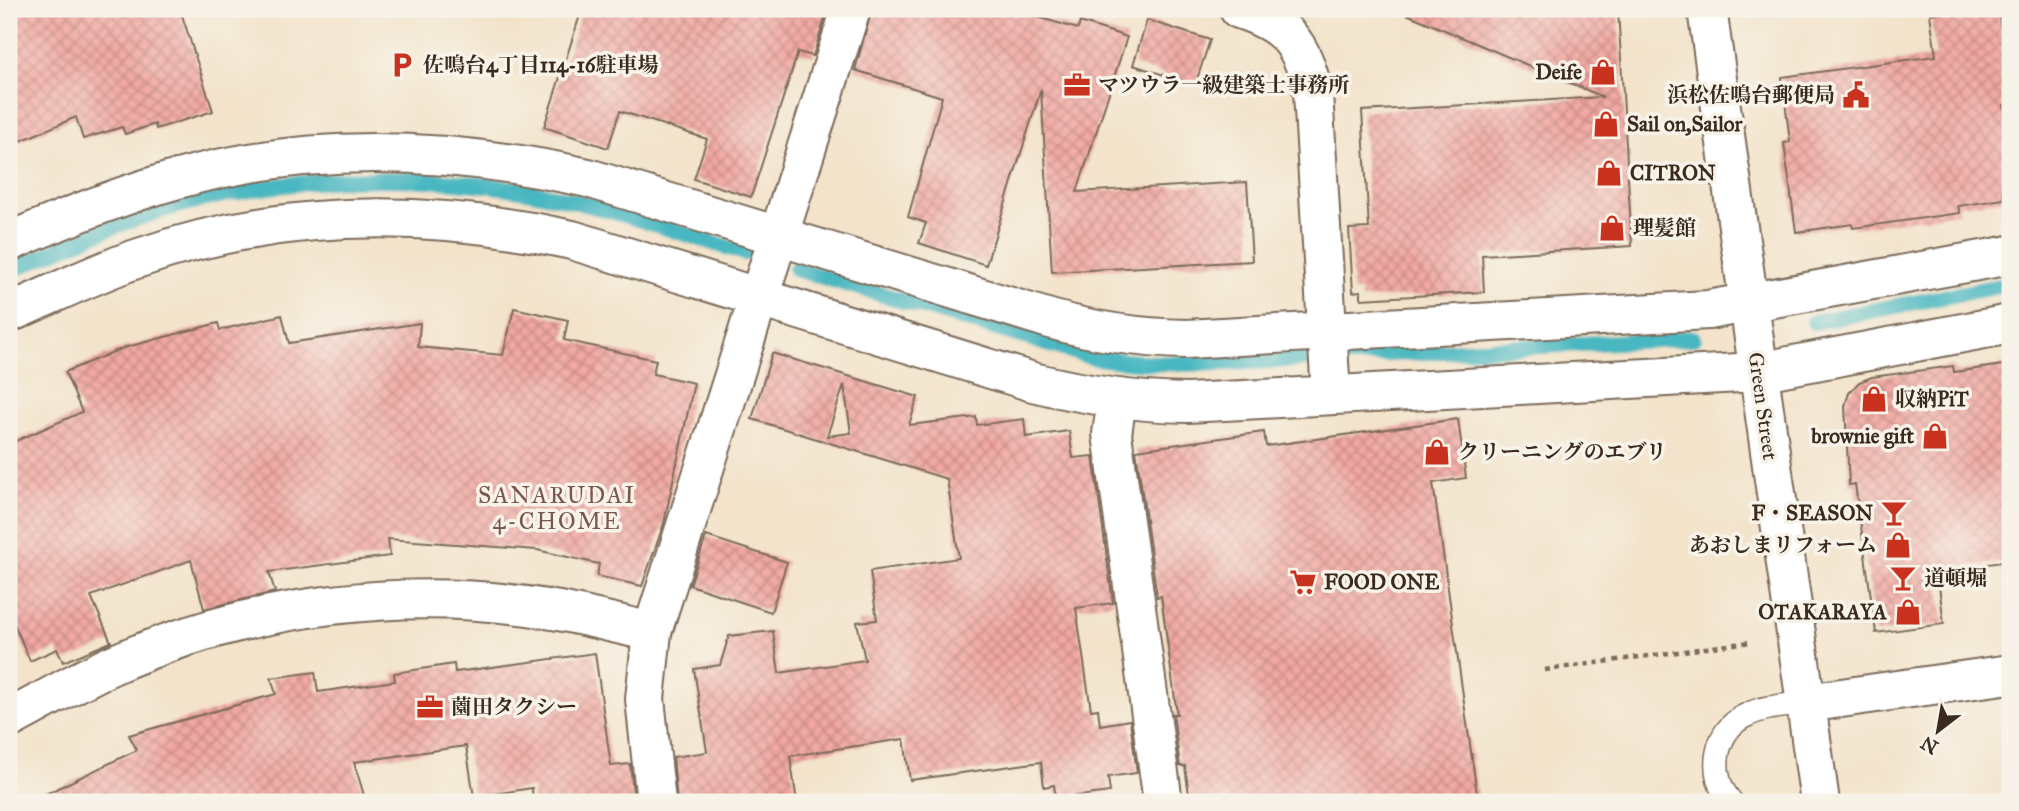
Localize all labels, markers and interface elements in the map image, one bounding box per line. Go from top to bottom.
parking icon: 佐鳴台4丁目114-16駐車場 [387,50,417,80]
place label: 佐鳴台4丁目114-16駐車場 [423,52,659,78]
shop icon: Deife [1588,57,1618,87]
place label: Deife [1535,59,1582,85]
office icon: マツウラ一級建築士事務所 [1062,70,1092,100]
place label: マツウラ一級建築士事務所 [1098,72,1349,98]
public building icon: 浜松佐鳴台郵便局 [1841,80,1871,110]
place label: 浜松佐鳴台郵便局 [1667,82,1835,108]
shop icon: Sail on,Sailor [1591,109,1621,139]
place label: Sail on,Sailor [1627,111,1743,137]
shop icon: CITRON [1594,158,1624,188]
place label: CITRON [1630,160,1716,186]
shop icon: 理髪館 [1597,213,1627,243]
place label: 理髪館 [1633,215,1696,241]
street label: Green Street [1743,350,1784,462]
shop icon: 収納PiT [1859,384,1889,414]
place label: 収納PiT [1895,386,1969,412]
shop icon: brownie gift [1920,421,1950,451]
place label: brownie gift [1810,423,1915,449]
shop icon: クリーニングのエブリ [1422,437,1452,467]
place label: クリーニングのエブリ [1458,439,1667,465]
district label: SANARUDAI 4-CHOME [478,481,636,535]
bar icon: F・SEASON [1879,498,1909,528]
place label: F・SEASON [1751,500,1873,526]
shop icon: あおしまリフォーム [1883,530,1913,560]
place label: あおしまリフォーム [1689,532,1877,558]
bar icon: 道頓堀 [1888,563,1918,593]
place label: 道頓堀 [1924,565,1987,591]
supermarket icon: FOOD ONE [1288,567,1318,597]
place label: FOOD ONE [1324,569,1439,595]
shop icon: OTAKARAYA [1893,597,1923,627]
place label: OTAKARAYA [1758,599,1888,625]
office icon: 薗田タクシー [415,692,445,722]
place label: 薗田タクシー [451,694,577,720]
north arrow [1904,696,1974,766]
text: N [1917,731,1942,759]

